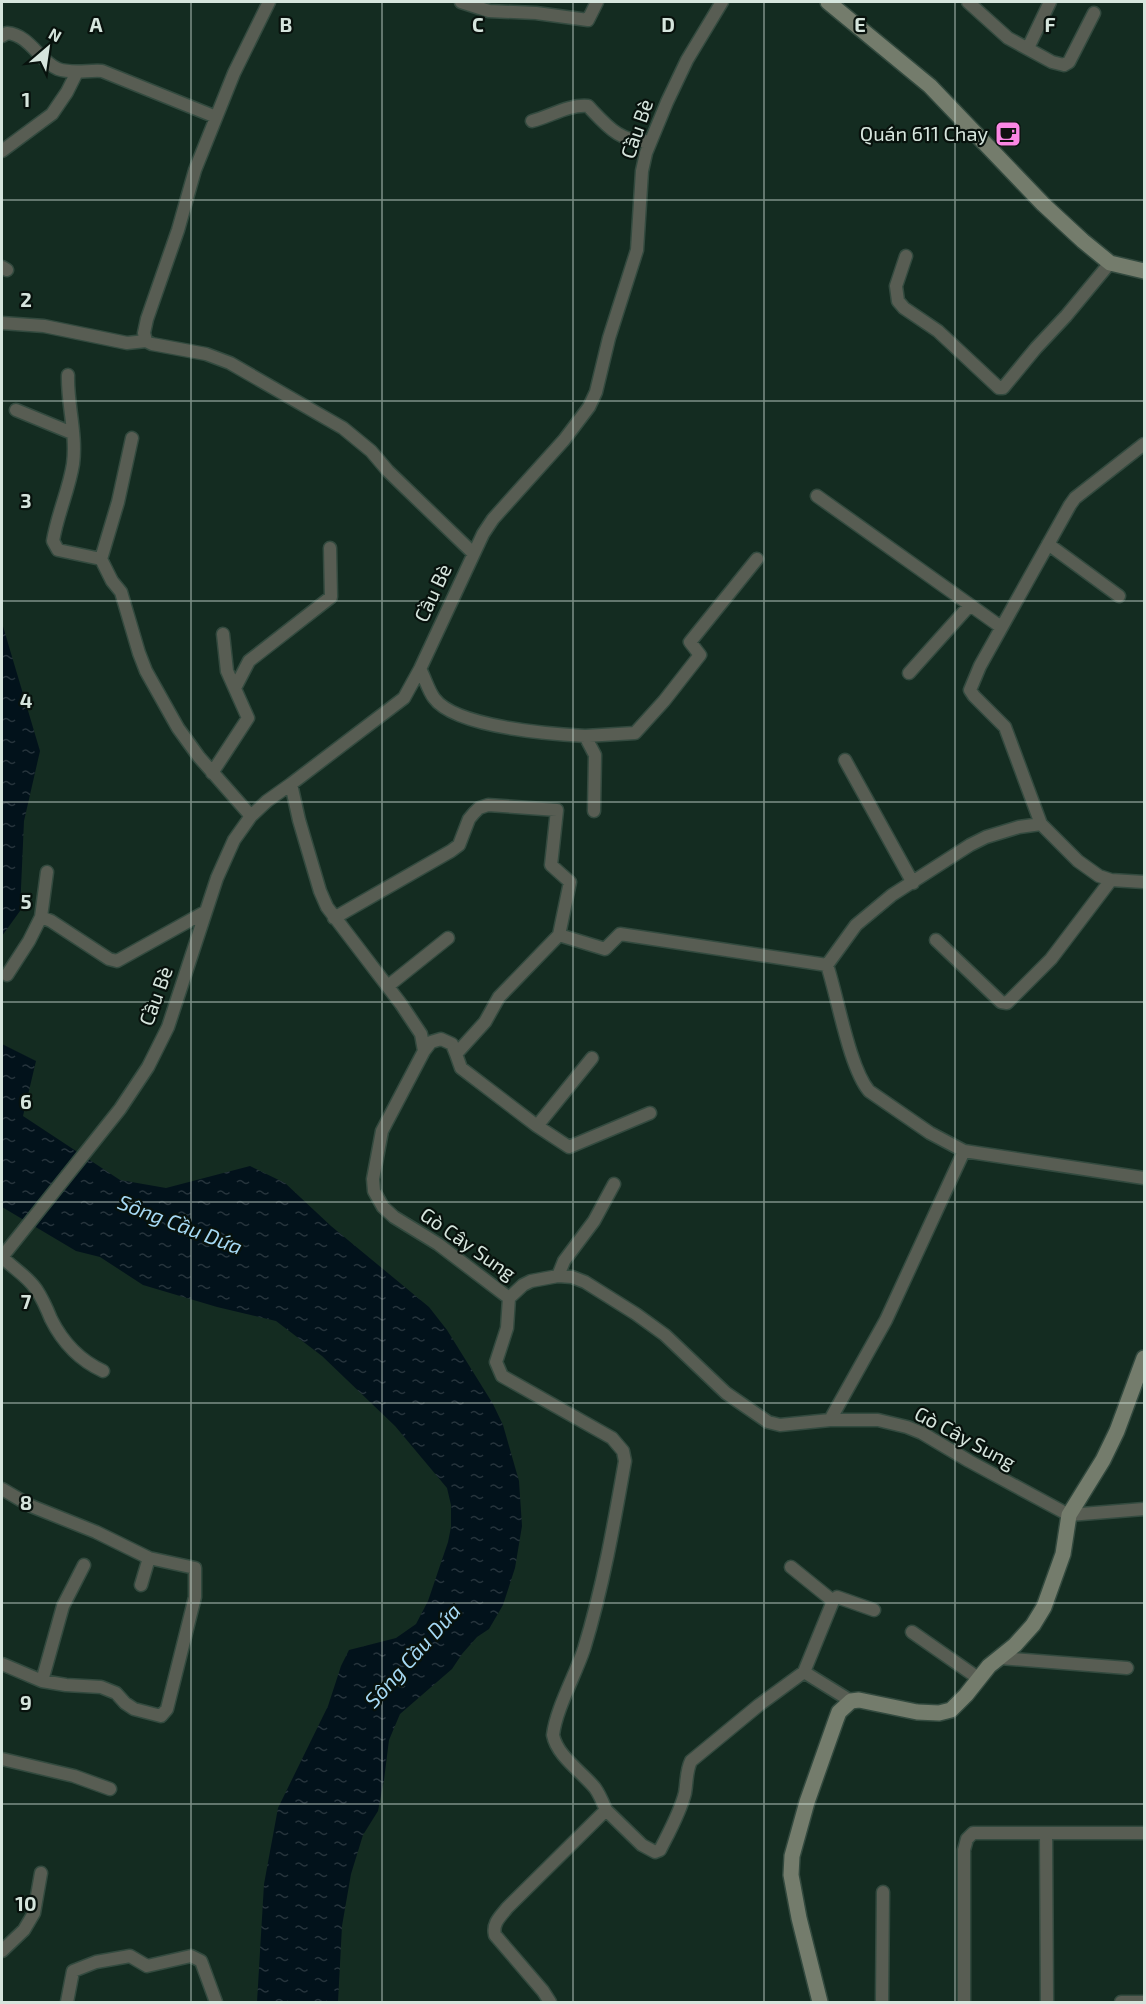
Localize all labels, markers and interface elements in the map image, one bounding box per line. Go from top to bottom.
text: A [89,12,103,36]
text: B [280,12,292,36]
text: C [472,12,484,36]
text: D [661,12,675,36]
text: E [854,12,866,36]
text: F [1044,12,1056,36]
north arrow [18,18,78,78]
text: N [46,23,65,46]
text: 1 [22,87,30,111]
street label: Cầu Bè [615,96,657,162]
cafe icon: Quán 611 Chay [993,119,1023,149]
place label: Quán 611 Chay [860,121,988,145]
text: 2 [20,287,32,311]
text: 3 [20,488,32,512]
street label: Cầu Bè [408,560,456,625]
text: 4 [20,688,33,712]
text: 5 [20,889,32,913]
street label: Cầu Bè [133,963,177,1029]
text: 6 [20,1089,32,1113]
water label: Sông Cầu Dứa [115,1188,246,1259]
street label: Gò Cây Sung [416,1202,521,1285]
text: 7 [21,1289,32,1313]
street label: Gò Cây Sung [911,1401,1020,1474]
text: 8 [20,1490,32,1514]
water label: Sông Cầu Dứa [359,1598,465,1712]
text: 9 [20,1690,32,1714]
text: 10 [15,1891,37,1915]

